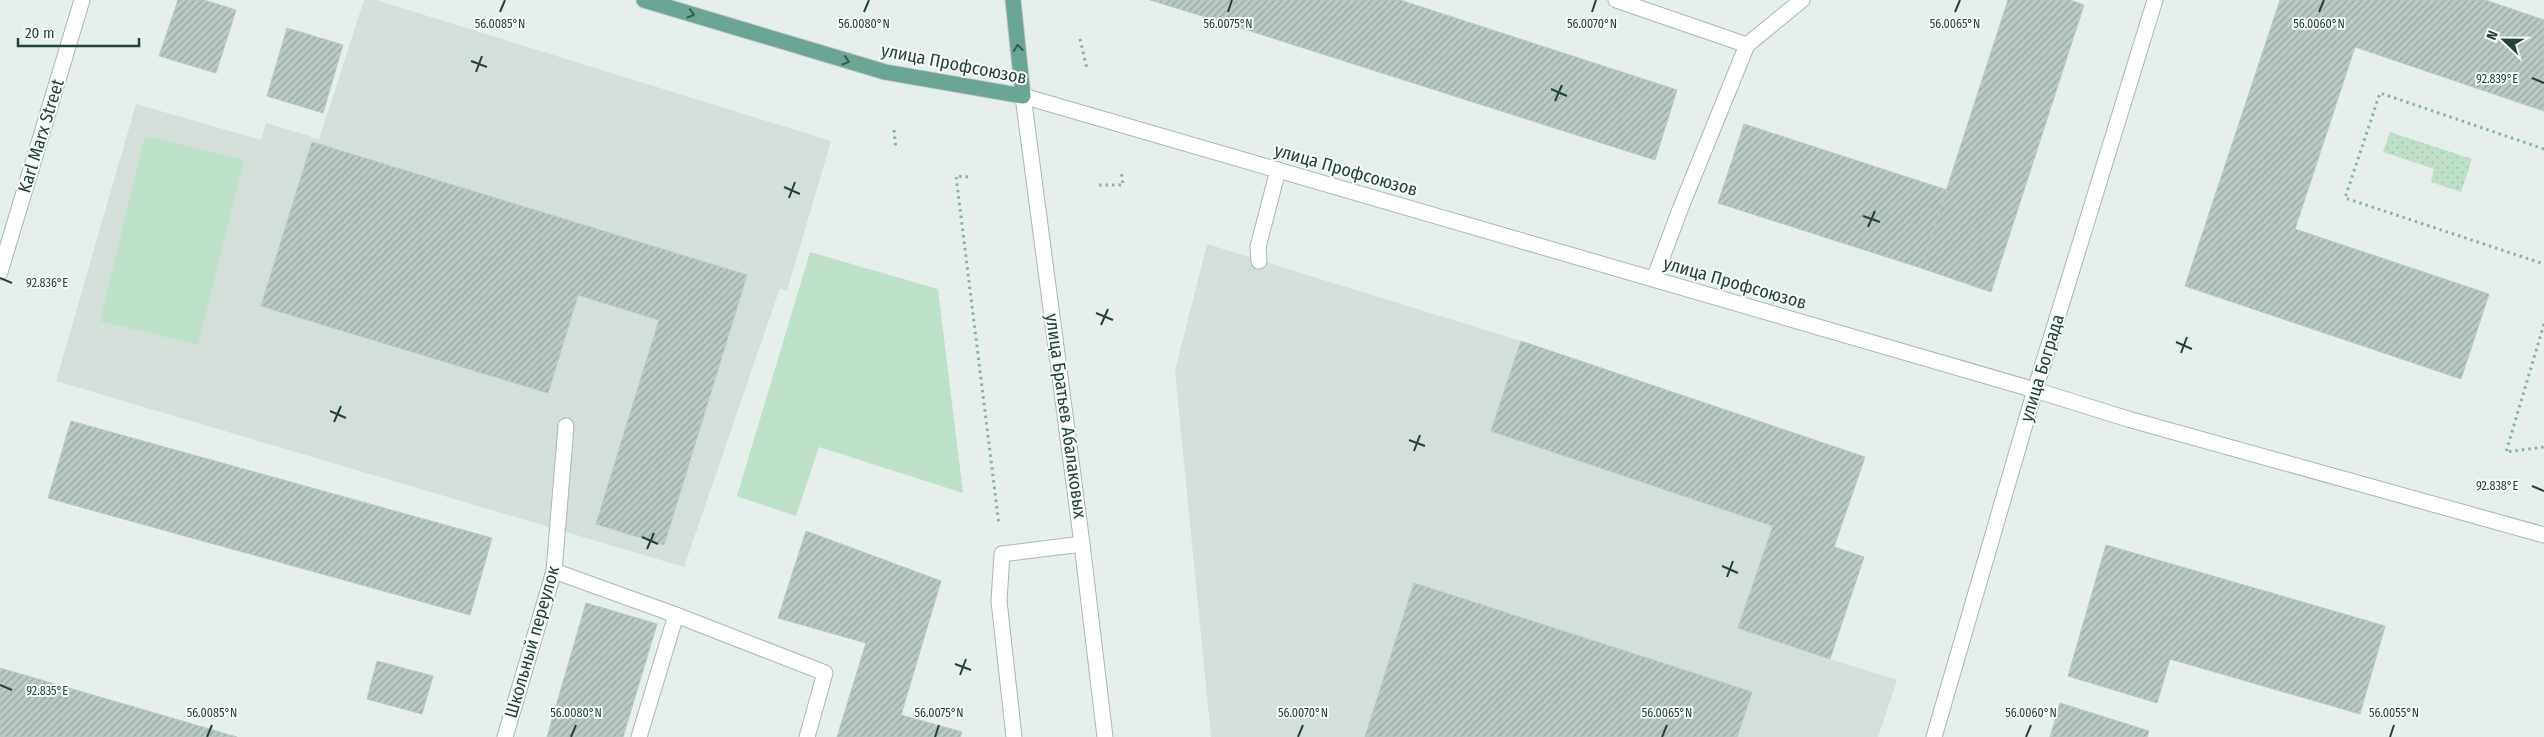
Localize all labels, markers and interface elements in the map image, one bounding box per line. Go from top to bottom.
one-way arrow [686,8,694,18]
scale bar [18,15,139,47]
north arrow [2479,15,2529,65]
text: 56.0085°N [475,17,525,31]
text: 56.0080°N [838,17,890,31]
text: 56.0075°N [1203,17,1253,31]
text: 56.0070°N [1567,17,1617,31]
text: 56.0065°N [1930,17,1980,31]
text: 56.0060°N [2293,17,2345,31]
text: 20 m [25,24,55,42]
text: N [2483,28,2502,42]
street label: улица Профсоюзов [879,39,1029,89]
one-way arrow [1013,44,1024,52]
one-way arrow [842,55,850,65]
text: 92.839°E [2476,72,2518,86]
street label: Karl Marx Street [13,76,69,196]
street label: улица Профсоюзов [1272,139,1420,201]
street label: улица Профсоюзов [1661,252,1809,314]
text: 92.836°E [26,276,68,290]
street label: улица Бограда [2015,311,2069,424]
street label: улица Братьев Абалаковых [1041,312,1091,520]
text: 92.838°E [2476,479,2518,493]
street label: Школьный переулок [500,563,564,721]
text: 92.835°E [26,684,68,698]
text: 56.0085°N [187,706,237,720]
text: 56.0080°N [550,706,602,720]
text: 56.0075°N [914,706,964,720]
text: 56.0070°N [1278,706,1328,720]
text: 56.0065°N [1642,706,1692,720]
text: 56.0060°N [2005,706,2057,720]
text: 56.0055°N [2369,706,2419,720]

